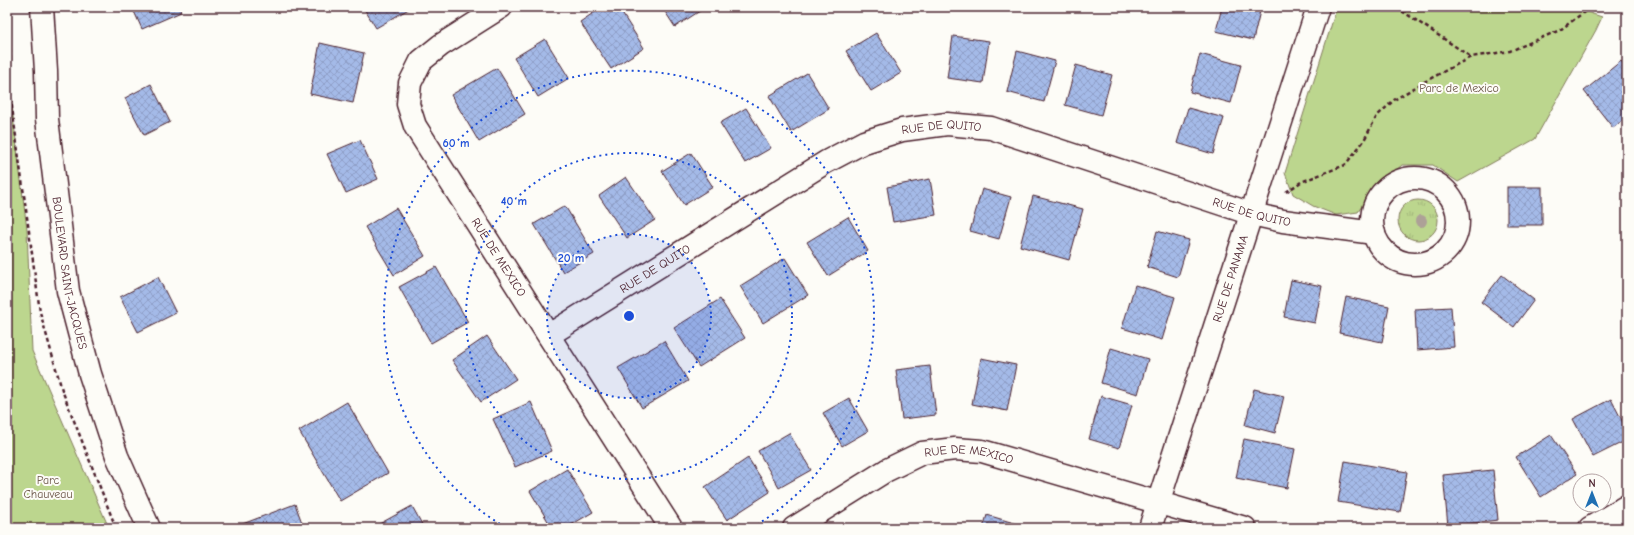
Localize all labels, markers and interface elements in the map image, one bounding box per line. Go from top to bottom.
park label: Parc de Mexico [1419,81,1499,95]
street label: RUE DE QUITO [901,117,982,137]
text: 60 m [443,136,469,150]
text: 40 m [501,194,527,208]
street label: RUE DE QUITO [1211,195,1292,229]
street label: BOULEVARD SAINT-JACQUES [50,196,90,351]
street label: RUE DE MEXICO [468,215,529,299]
street label: RUE DE PANAMA [1210,233,1251,324]
street label: RUE DE QUITO [617,241,693,296]
text: 20 m [558,251,584,265]
centre of rings [622,309,636,323]
street label: RUE DE MEXICO [923,442,1015,467]
park label: Parc Chauveau [23,473,73,501]
north arrow [1572,473,1612,513]
text: N [1588,477,1596,490]

